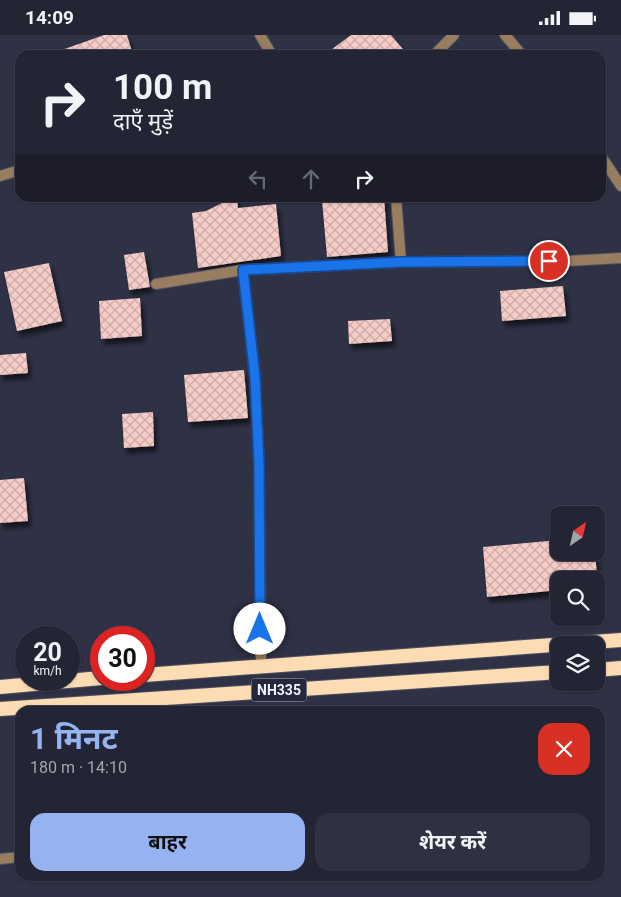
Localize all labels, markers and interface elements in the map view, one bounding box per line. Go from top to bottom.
text: 14:09 [25,6,74,29]
text: 100 m [113,67,212,108]
icon: right [30,70,95,135]
text: दाएँ मुड़ें [113,109,173,134]
icon: left [244,165,272,193]
icon: ahead [297,165,325,193]
icon: right [350,165,378,193]
pin [528,240,570,282]
icon: arrive [535,247,563,275]
north arrow [550,506,605,561]
map controls [550,506,605,691]
button: search [550,571,605,626]
position arrow [233,602,285,654]
speed limit sign: 30 [90,626,155,691]
button: layers [550,636,605,691]
text: 20 [33,638,62,667]
text: km/h [33,664,62,678]
road number: NH335 [252,679,306,701]
text: 1 मिनट [30,721,118,756]
button: close [538,723,590,775]
text: 180 m · 14:10 [30,758,127,777]
button: बाहर [30,813,305,871]
button: शेयर करें [315,813,590,871]

